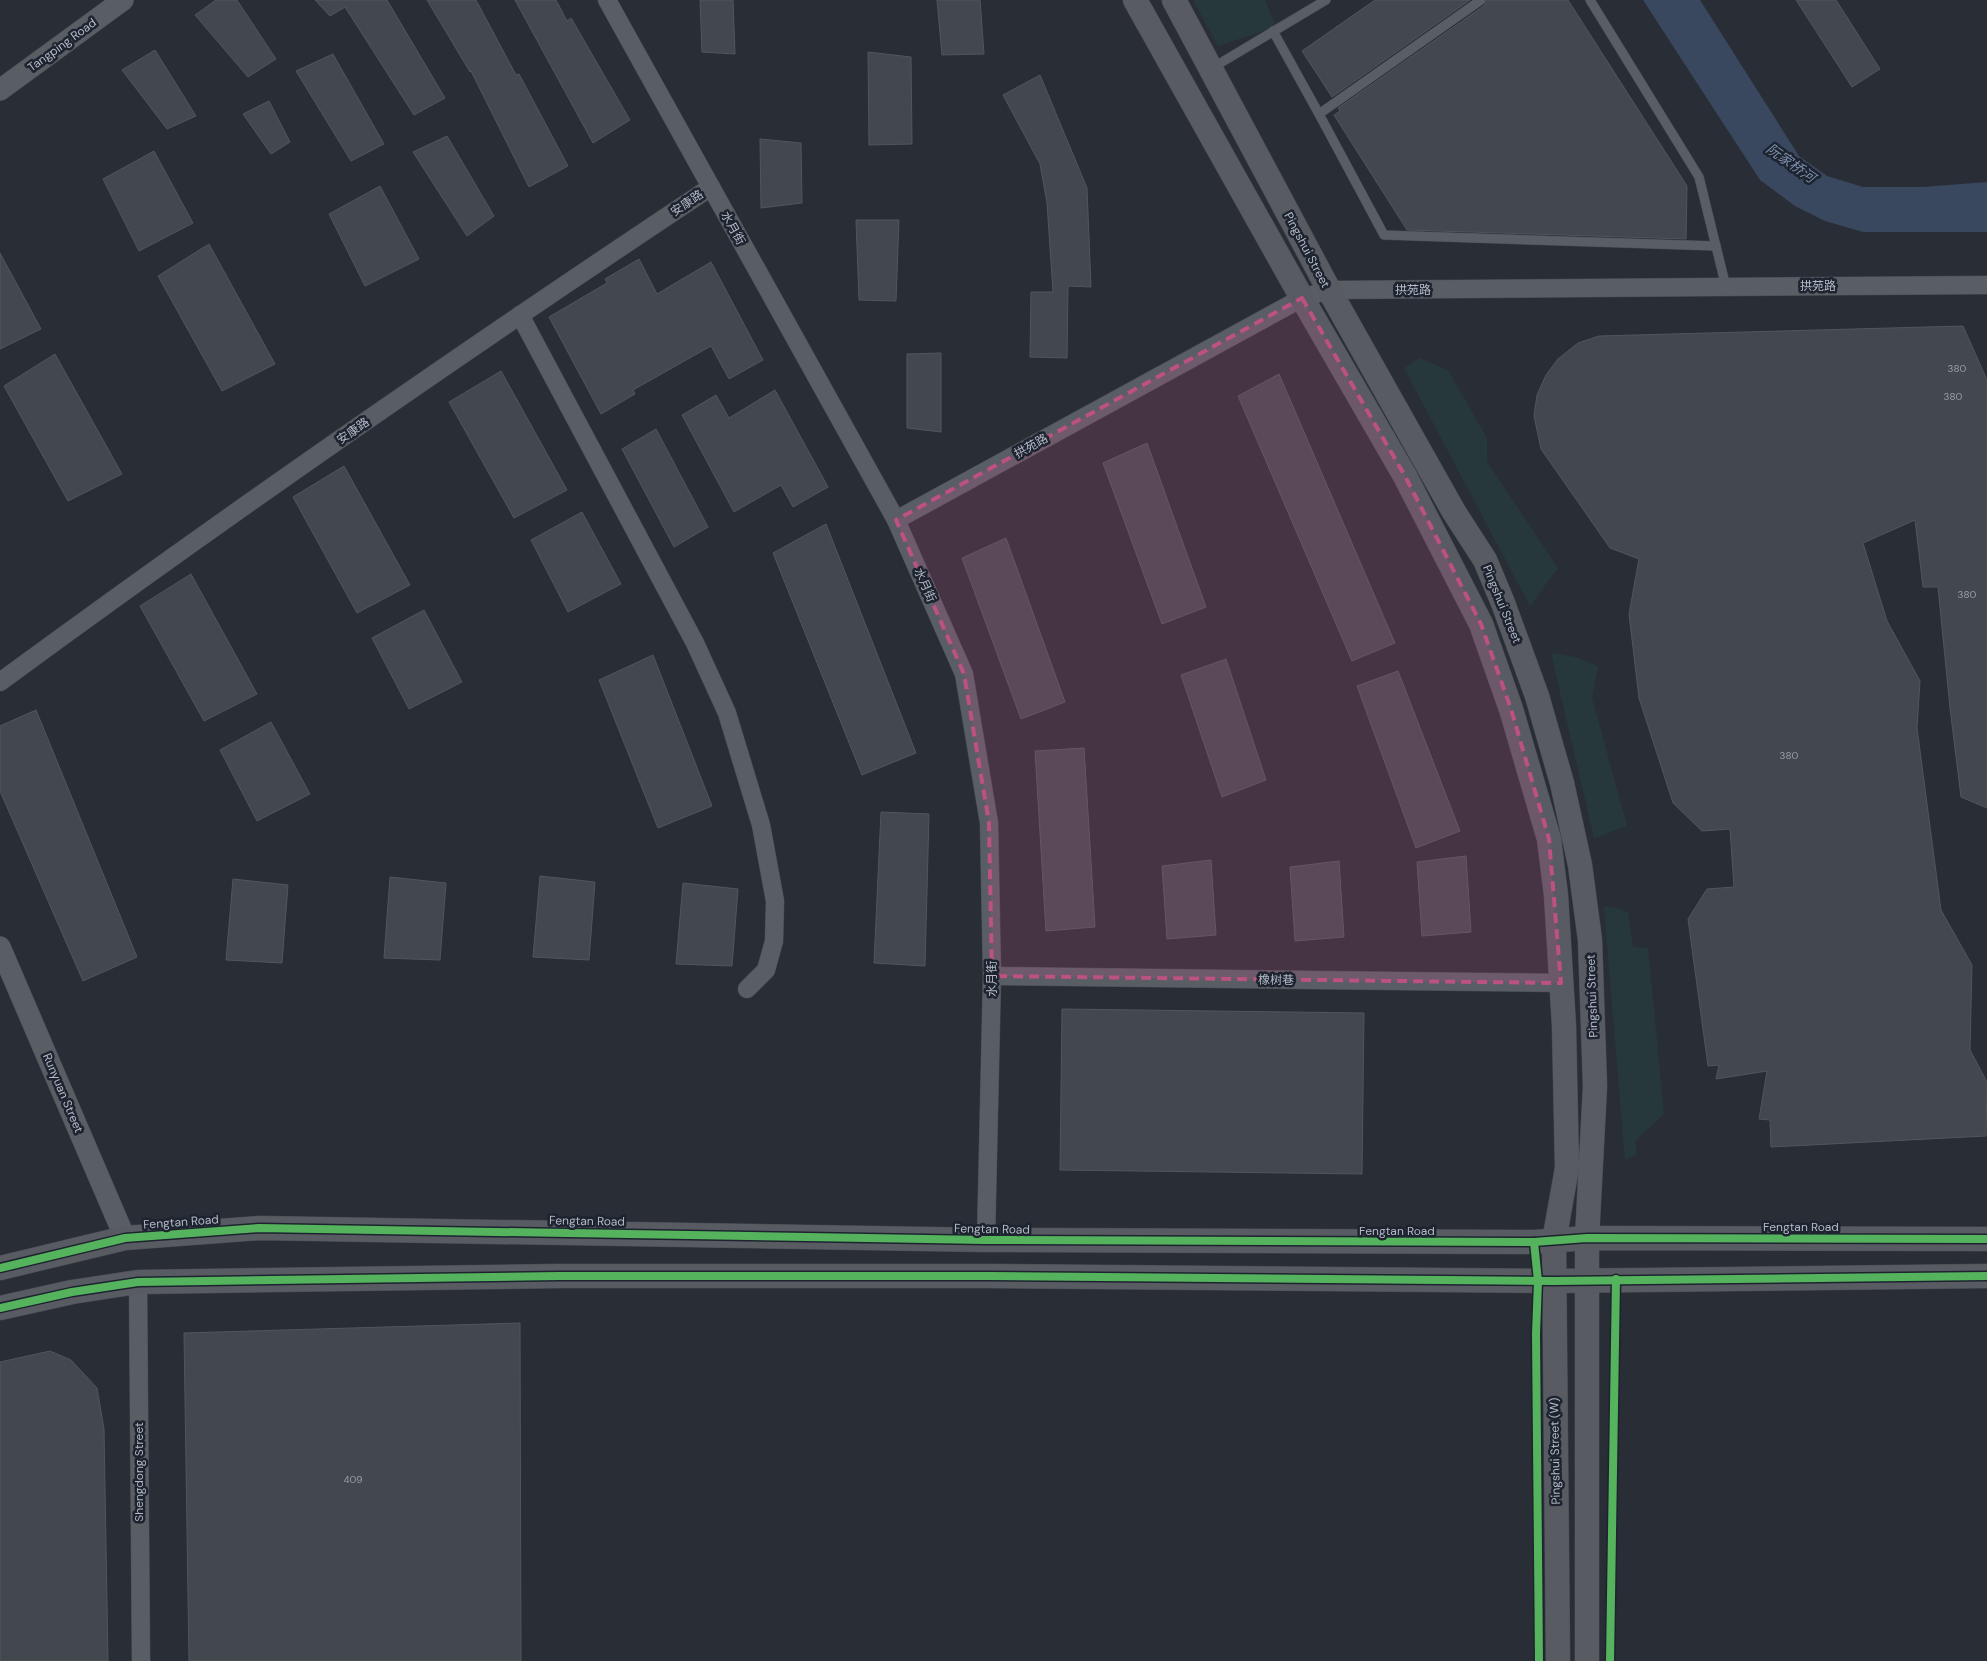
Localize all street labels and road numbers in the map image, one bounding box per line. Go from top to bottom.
street label: Tangping Road [25,15,99,75]
street label: 安康路 [668,186,706,220]
street label: 水月街 [717,208,749,248]
street label: Pingshui Street [1280,209,1334,291]
street label: 拱苑路 [1800,278,1836,294]
street label: 拱苑路 [1395,282,1431,298]
street label: 安康路 [334,414,372,448]
street label: 拱苑路 [1011,430,1051,462]
street label: Pingshui Street [1479,562,1525,646]
street label: 水月街 [910,565,940,605]
street label: Pingshui Street [1583,954,1601,1038]
street label: 水月街 [984,961,1000,997]
street label: 橡树巷 [1258,972,1294,988]
street label: Runyuan Street [39,1051,87,1135]
street label: Fengtan Road [143,1211,219,1233]
street label: Fengtan Road [549,1212,625,1230]
street label: Fengtan Road [1763,1219,1839,1235]
street label: Fengtan Road [954,1220,1030,1238]
street label: Fengtan Road [1359,1223,1435,1239]
street label: Pingshui Street (W) [1546,1397,1564,1505]
street label: Shengdong Street [131,1422,147,1522]

